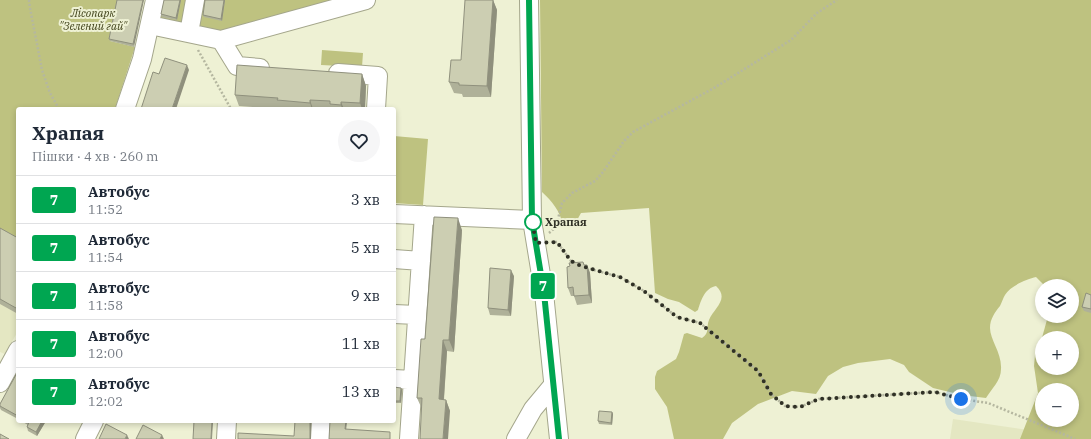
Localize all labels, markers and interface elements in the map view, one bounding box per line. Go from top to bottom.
park label: Лісопарк "Зелений гай" [59,6,128,33]
button: heart [338,120,380,162]
text: Храпая [32,121,104,145]
text: Пішки · 4 хв · 260 m [32,148,158,165]
text: Автобус [88,182,150,201]
text: 3 хв [351,190,380,209]
text: 7 [50,191,58,209]
text: 11:52 [88,201,123,218]
marker: Храпая [524,213,542,231]
place label: Храпая [545,215,587,229]
text: Автобус [88,230,150,249]
text: 5 хв [351,238,380,257]
text: 7 [50,239,58,257]
text: 11:54 [88,249,123,266]
line badge: 7 [530,273,556,299]
text: 7 [539,277,547,295]
text: Автобус [88,278,150,297]
map controls [1035,279,1079,427]
button: layers [1035,279,1079,323]
text: 9 хв [351,286,380,305]
text: 7 [50,287,58,305]
text: 11:58 [88,297,123,314]
text: Автобус [88,326,150,345]
button: + [1035,331,1079,375]
text: 11 хв [342,334,380,353]
text: 7 [50,335,58,353]
text: 12:00 [88,345,123,362]
text: Автобус [88,374,150,393]
text: 13 хв [342,382,380,401]
text: 7 [50,383,58,401]
button: − [1035,383,1079,427]
your location [951,389,971,409]
text: 12:02 [88,393,123,410]

